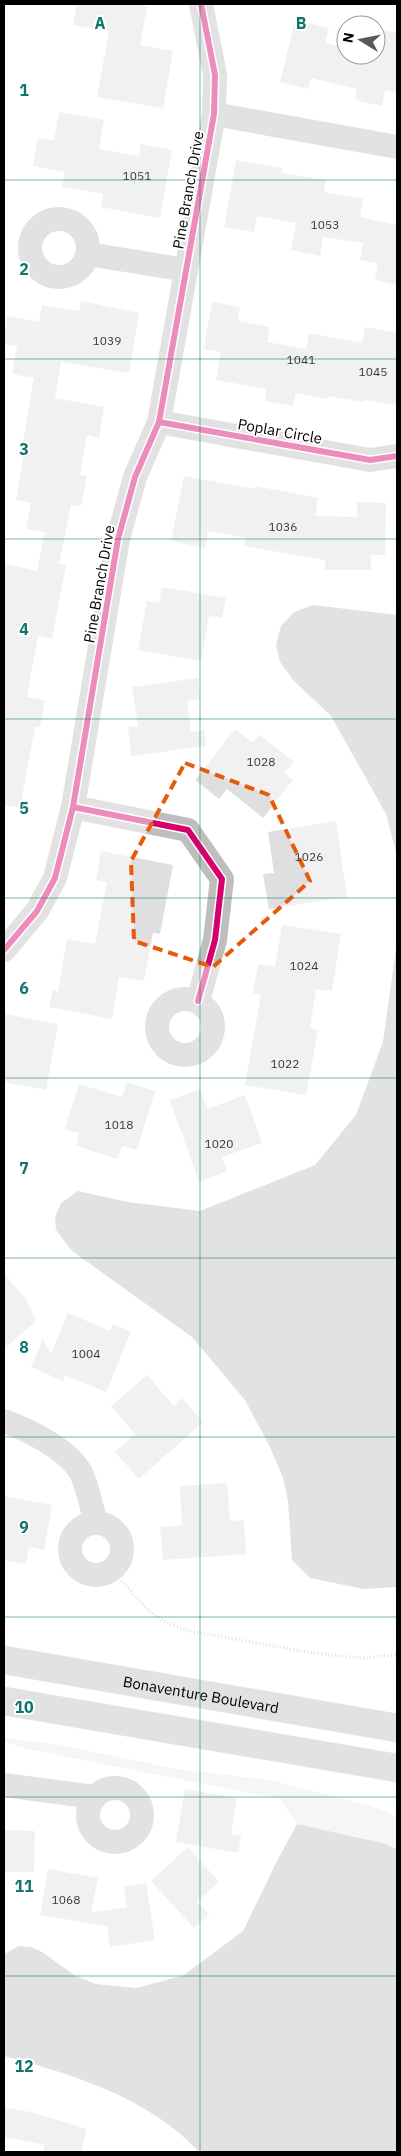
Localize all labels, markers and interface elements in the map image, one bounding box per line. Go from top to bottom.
text: A [95,13,106,33]
text: B [296,13,307,33]
north arrow [336,15,386,65]
text: N [338,31,358,44]
text: 1 [19,80,29,100]
street label: Pine Branch Drive [168,130,208,250]
house number: 1051 [123,168,151,183]
house number: 1053 [311,217,339,232]
text: 2 [19,259,29,279]
house number: 1039 [93,333,121,348]
house number: 1041 [287,352,315,367]
house number: 1045 [359,364,387,379]
street label: Poplar Circle [236,414,324,448]
text: 3 [19,439,29,459]
house number: 1036 [269,519,297,534]
street label: Pine Branch Drive [79,524,119,644]
text: 4 [19,619,29,639]
house number: 1028 [247,754,275,769]
text: 5 [19,798,29,818]
house number: 1026 [295,849,323,864]
house number: 1024 [290,958,318,973]
text: 6 [19,978,29,998]
house number: 1022 [271,1056,299,1071]
house number: 1018 [105,1117,133,1132]
house number: 1020 [205,1136,233,1151]
text: 7 [19,1158,29,1178]
text: 8 [19,1337,29,1357]
house number: 1004 [72,1346,100,1361]
text: 9 [19,1517,29,1537]
street label: Bonaventure Boulevard [122,1671,281,1717]
text: 10 [14,1697,34,1717]
text: 11 [14,1876,34,1896]
house number: 1068 [52,1892,80,1907]
text: 12 [14,2056,34,2076]

